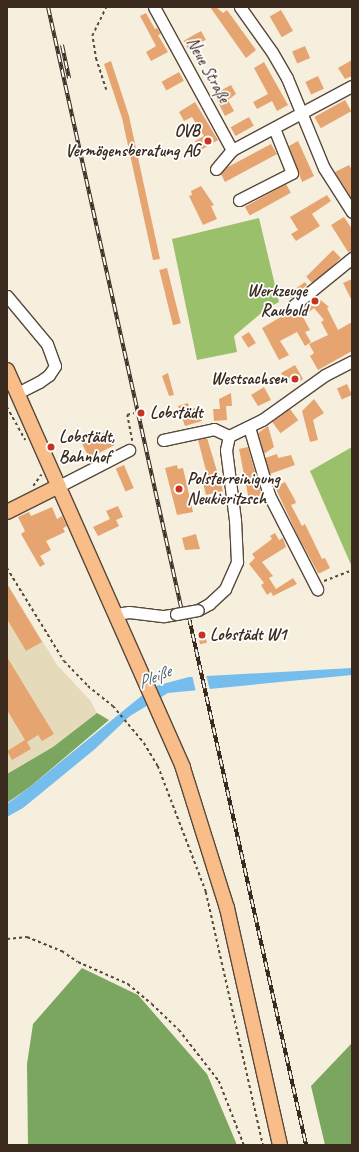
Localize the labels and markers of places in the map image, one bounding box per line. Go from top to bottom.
place label: OVB Vermögensberatung AG [65,121,200,161]
marker: OVB Vermögensberatung AG [203,136,213,146]
place label: Werkzeuge Raubold [247,281,307,321]
marker: Werkzeuge Raubold [310,296,320,306]
place label: Westsachsen [211,369,287,389]
marker: Westsachsen [290,374,300,384]
place label: Lobstädt [150,403,202,423]
marker: Lobstädt [135,407,147,419]
place label: Lobstädt, Bahnhof [59,427,115,467]
marker: Lobstädt, Bahnhof [46,442,56,452]
place label: Polsterreinigung Neukieritzsch [187,469,280,509]
marker: Polsterreinigung Neukieritzsch [174,484,184,494]
place label: Lobstädt W1 [210,625,286,645]
marker: Lobstädt W1 [197,630,207,640]

